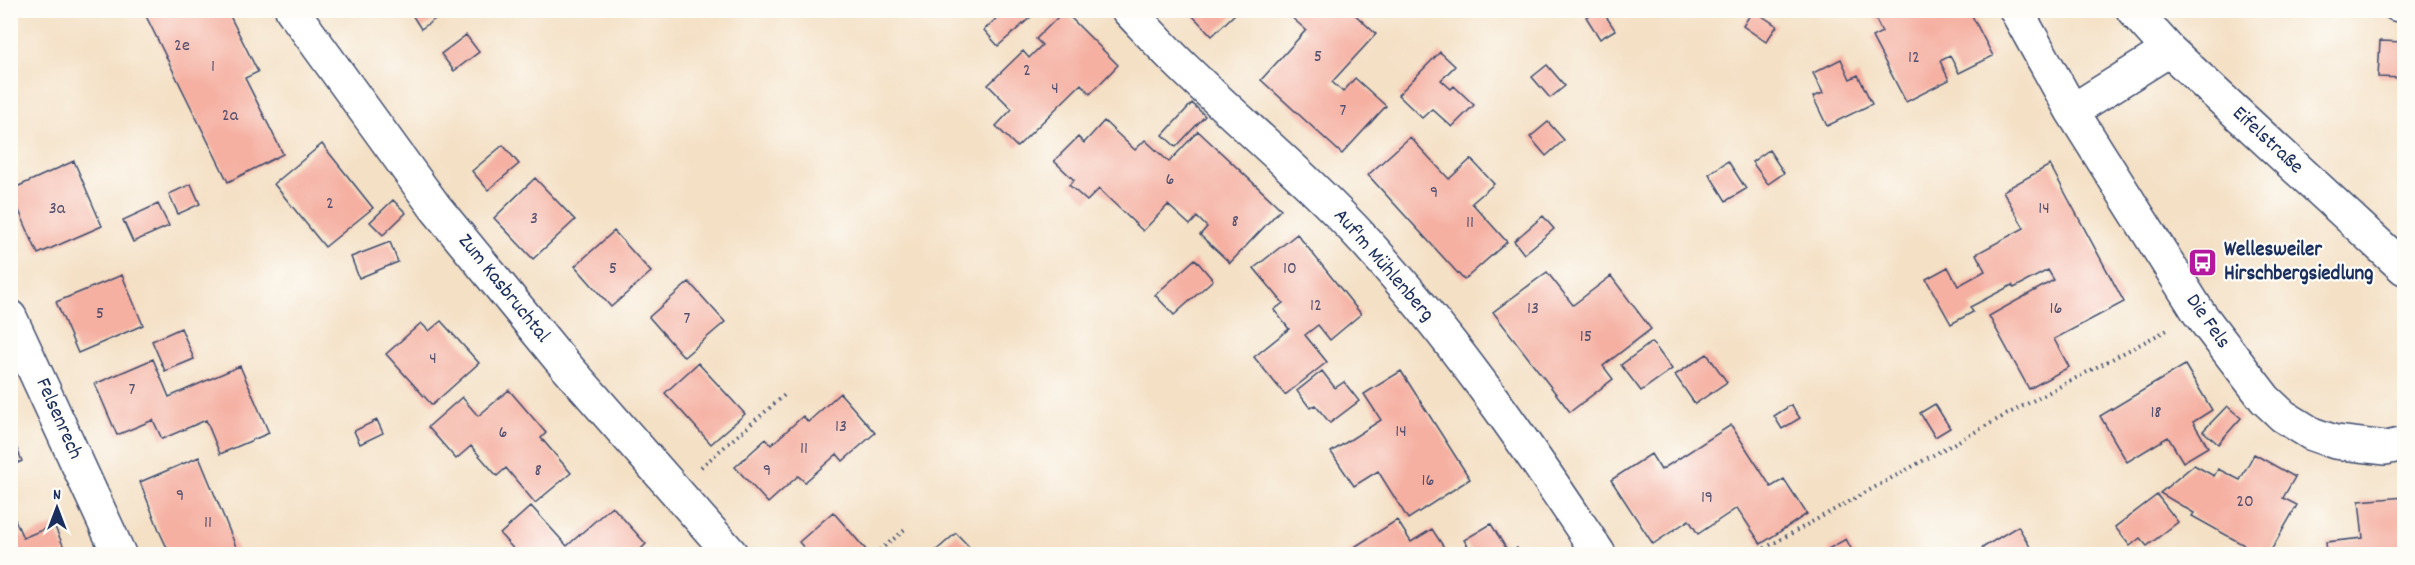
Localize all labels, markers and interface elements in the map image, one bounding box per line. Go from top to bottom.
house number: 2e [174,34,190,59]
house number: 5 [1314,45,1322,70]
house number: 12 [1908,46,1920,71]
house number: 1 [211,55,215,80]
house number: 2 [1023,59,1031,84]
house number: 4 [1051,77,1059,102]
house number: 7 [1340,99,1347,124]
street label: Eifelstraße [2224,100,2310,182]
house number: 2a [222,104,239,129]
house number: 6 [1166,168,1174,193]
house number: 9 [1430,181,1438,206]
house number: 2 [326,192,334,217]
house number: 3a [49,197,66,222]
house number: 14 [2038,197,2050,222]
street label: Auf'm Mühlenberg [1325,203,1441,329]
house number: 3 [530,207,538,232]
house number: 8 [1231,210,1239,235]
house number: 11 [1466,211,1474,236]
street label: Zum Kasbruchtal [450,228,556,350]
place label: Wellesweiler Hirschbergsiedlung [2224,236,2373,290]
bus stop icon: Wellesweiler Hirschbergsiedlung [2187,247,2219,279]
house number: 5 [609,257,617,282]
house number: 10 [1283,257,1297,282]
street label: Die Fels [2177,288,2237,356]
house number: 12 [1310,294,1322,319]
house number: 13 [1527,297,1539,322]
house number: 16 [2050,297,2062,322]
house number: 5 [96,302,104,327]
house number: 7 [684,307,691,332]
house number: 15 [1580,325,1592,350]
house number: 4 [429,347,437,372]
street label: Felsenrech [27,373,89,465]
house number: 7 [129,378,136,403]
house number: 18 [2150,401,2162,426]
house number: 13 [835,415,847,440]
house number: 14 [1395,420,1407,445]
house number: 6 [499,421,507,446]
house number: 11 [800,437,808,462]
house number: 8 [534,459,542,484]
house number: 9 [763,459,771,484]
house number: 16 [1422,469,1434,494]
north arrow [27,478,87,538]
text: N [53,484,61,507]
house number: 9 [176,484,184,509]
house number: 19 [1701,486,1713,511]
house number: 20 [2236,490,2254,515]
house number: 11 [204,511,212,536]

